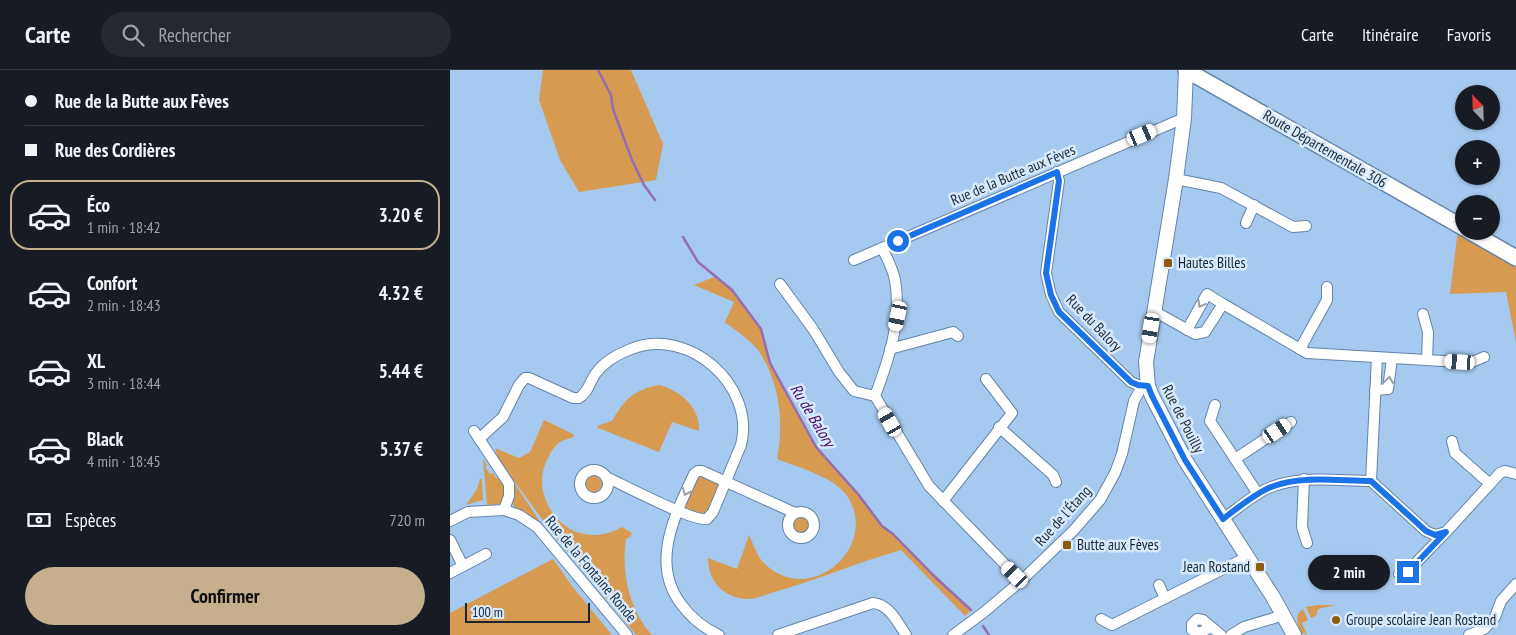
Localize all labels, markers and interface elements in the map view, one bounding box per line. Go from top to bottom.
search box [101,12,451,57]
text: Carte [25,19,71,50]
icon: search [119,21,147,49]
text: Rechercher [159,23,231,47]
text: Carte [1301,23,1334,46]
text: Itinéraire [1362,23,1419,46]
text: Favoris [1447,23,1491,46]
north arrow [1455,85,1500,130]
map controls [1455,85,1500,240]
text: Rue de la Butte aux Fèves [55,89,229,113]
street label: Route Départementale 306 [1260,105,1391,192]
car [1125,122,1158,148]
text: Rue des Cordières [55,138,175,162]
street label: Rue de la Butte aux Fèves [948,140,1078,209]
button: + [1455,140,1500,185]
icon: car [27,193,72,238]
text: Éco [87,193,110,217]
button: − [1455,195,1500,240]
text: 3.20 € [379,203,423,227]
text: 1 min · 18:42 [87,217,161,237]
route start [887,230,909,252]
place label: Hautes Billes [1178,253,1246,272]
marker: Hautes Billes [1162,257,1174,269]
icon: car [27,271,72,316]
text: Confort [87,271,137,295]
text: 4.32 € [379,281,423,305]
street label: Rue du Balory [1062,290,1126,355]
text: 2 min · 18:43 [87,295,161,315]
one-way arrow [1198,298,1208,307]
car [887,300,908,332]
car [1141,312,1160,344]
icon: car [27,349,72,394]
text: XL [87,349,105,373]
car [1444,354,1475,370]
text: 5.44 € [379,359,423,383]
text: 3 min · 18:44 [87,373,161,393]
one-way arrow [1383,375,1394,383]
water label: Ru de Balory [786,380,841,452]
street label: Rue de Pouilly [1158,381,1209,456]
car [876,405,903,439]
car [1260,416,1293,446]
icon: car [27,427,72,472]
text: Black [87,427,123,451]
text: 5.37 € [380,437,423,461]
text: 4 min · 18:45 [87,451,161,471]
street label: Rue de l'Étang [1031,482,1095,550]
one-way arrow [681,487,692,496]
icon: cash [25,506,53,534]
text: Espèces [65,508,116,532]
text: 720 m [390,510,425,530]
street label: Rue de la Fontaine Ronde [541,512,641,626]
place label: Butte aux Fèves [1077,535,1159,554]
marker: Butte aux Fèves [1061,539,1073,551]
callout: 2 min [1308,554,1390,590]
place label: Jean Rostand [1182,557,1250,576]
car [999,559,1030,591]
marker: Jean Rostand [1254,561,1266,573]
route end [1397,561,1419,583]
text: 2 min [1333,562,1365,582]
button: Confirmer [25,567,425,625]
scale bar [465,600,590,623]
text: 100 m [472,603,503,621]
place label: Groupe scolaire Jean Rostand [1346,610,1496,629]
marker: Groupe scolaire Jean Rostand [1330,614,1342,626]

